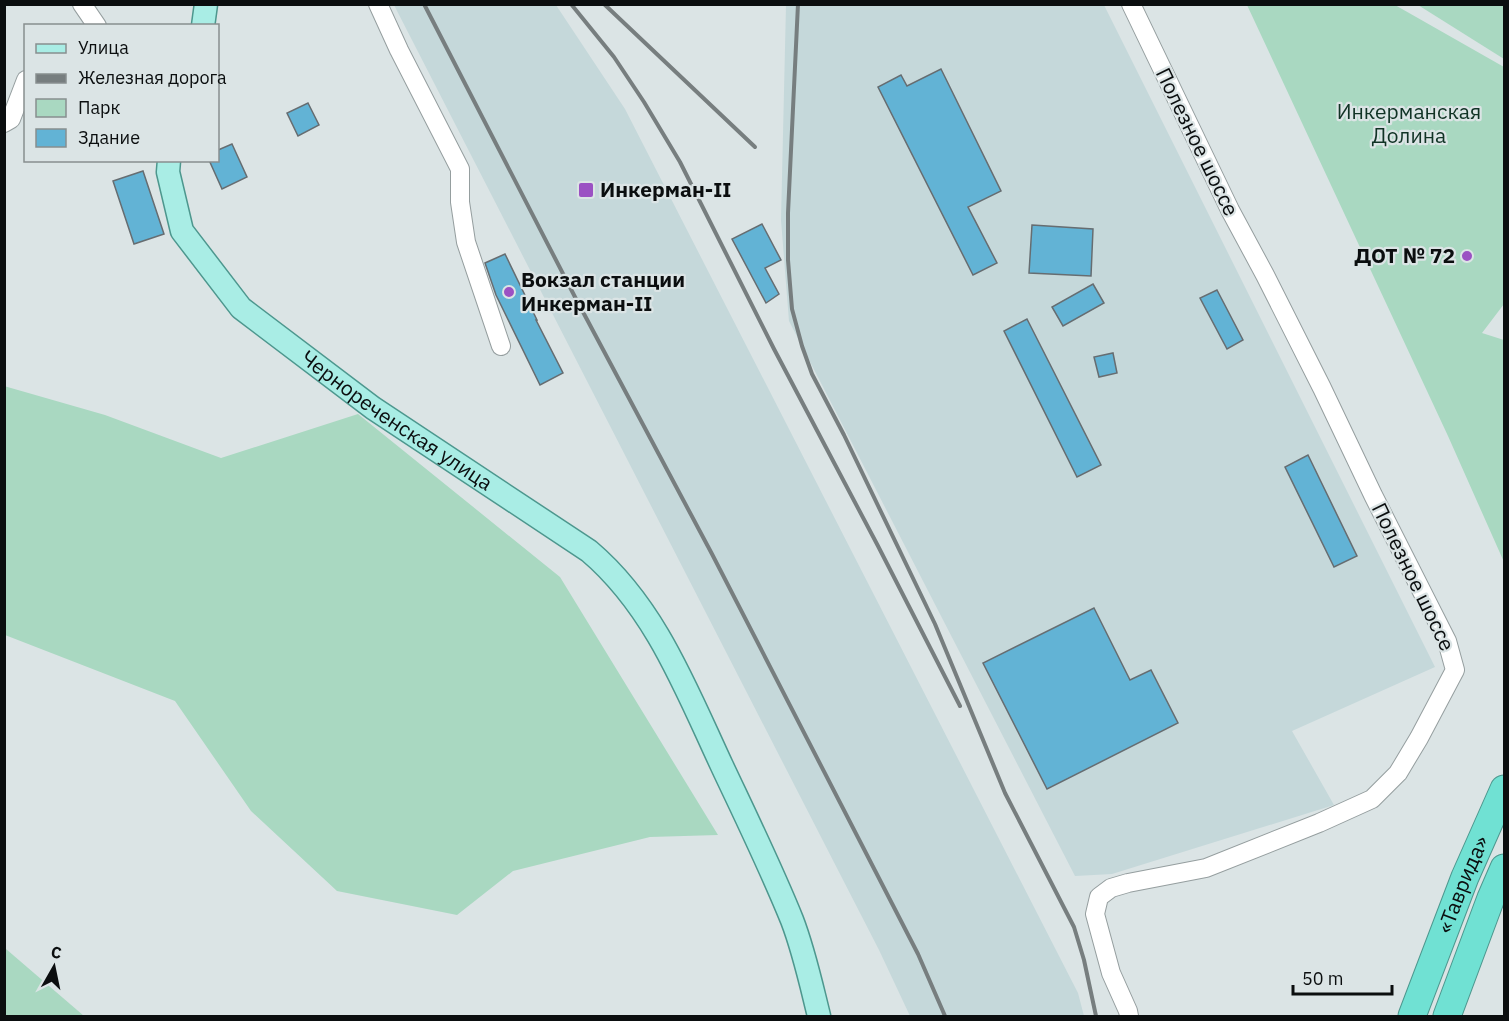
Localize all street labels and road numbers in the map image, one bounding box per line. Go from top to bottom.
street label: Полезное шоссе [1150,63,1246,220]
street label: Чернореченская улица [296,343,499,496]
street label: Полезное шоссе [1366,498,1462,655]
street label: «Таврида» [1430,831,1495,937]

